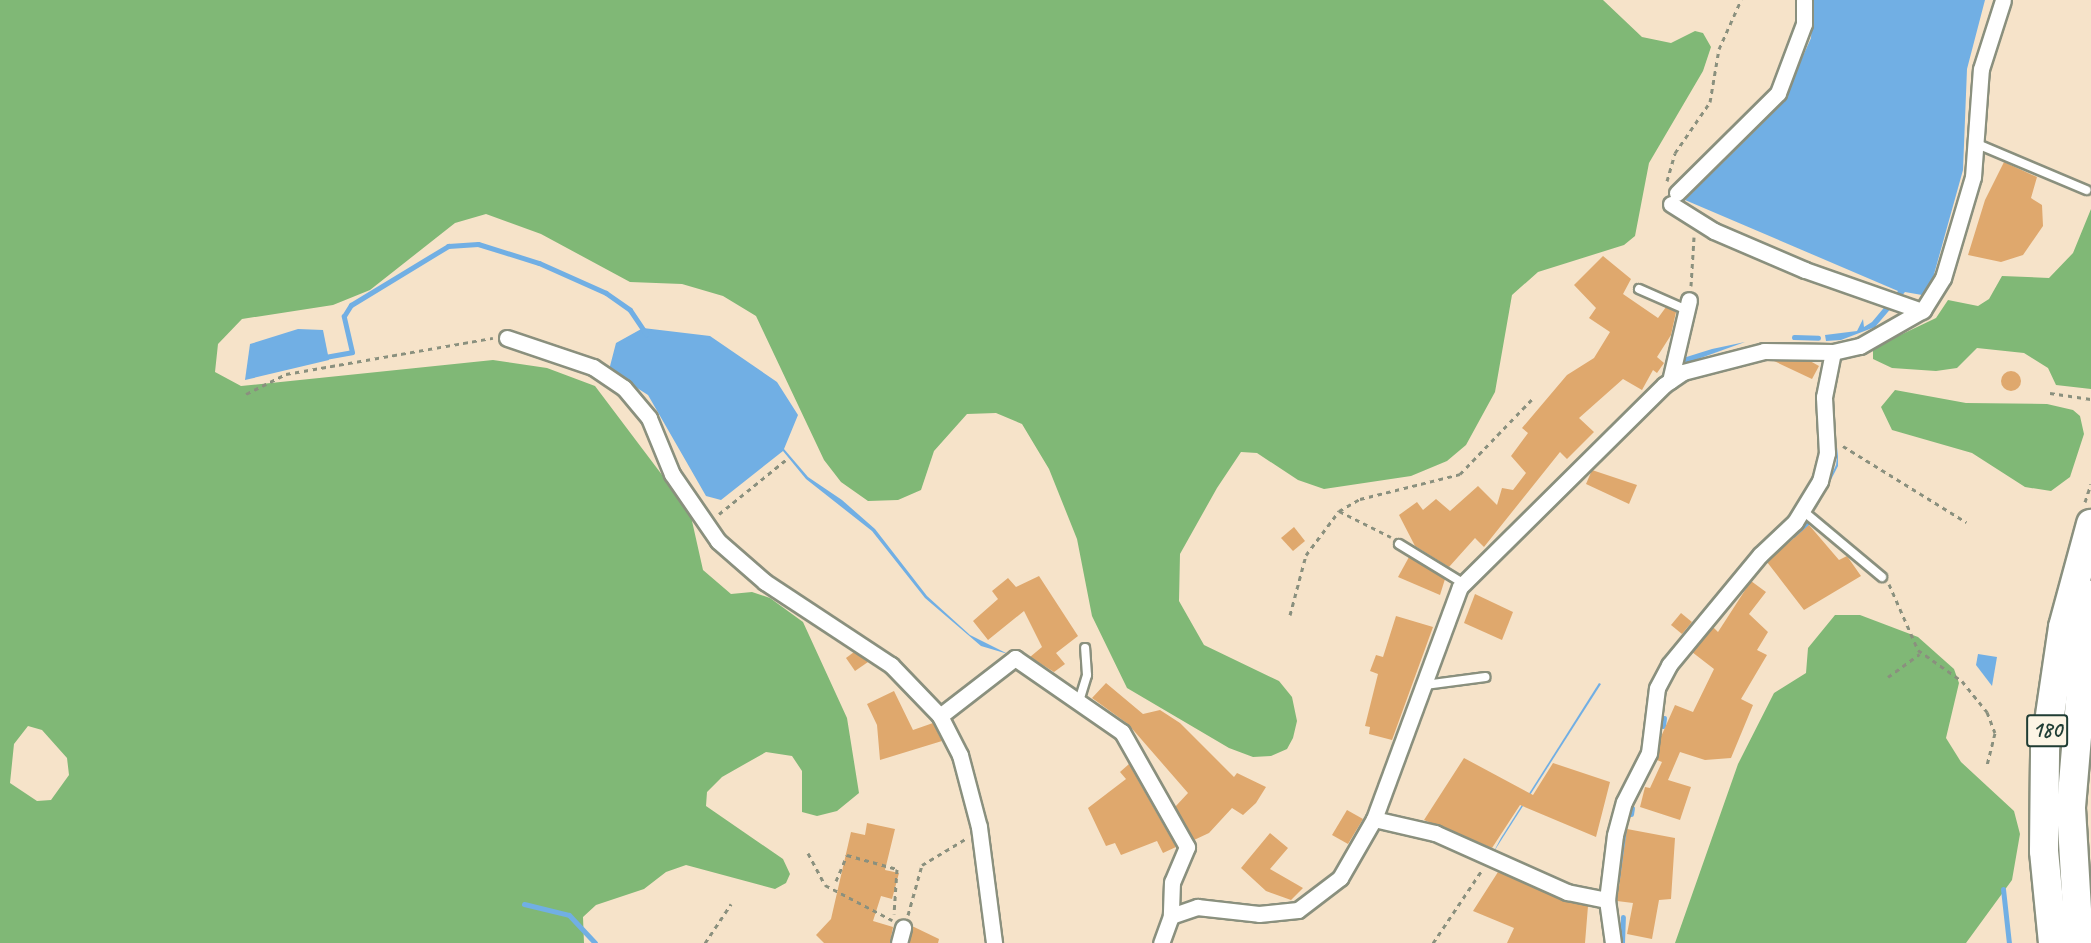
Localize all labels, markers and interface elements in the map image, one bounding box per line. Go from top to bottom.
road number: 180 [2026,712,2068,750]

